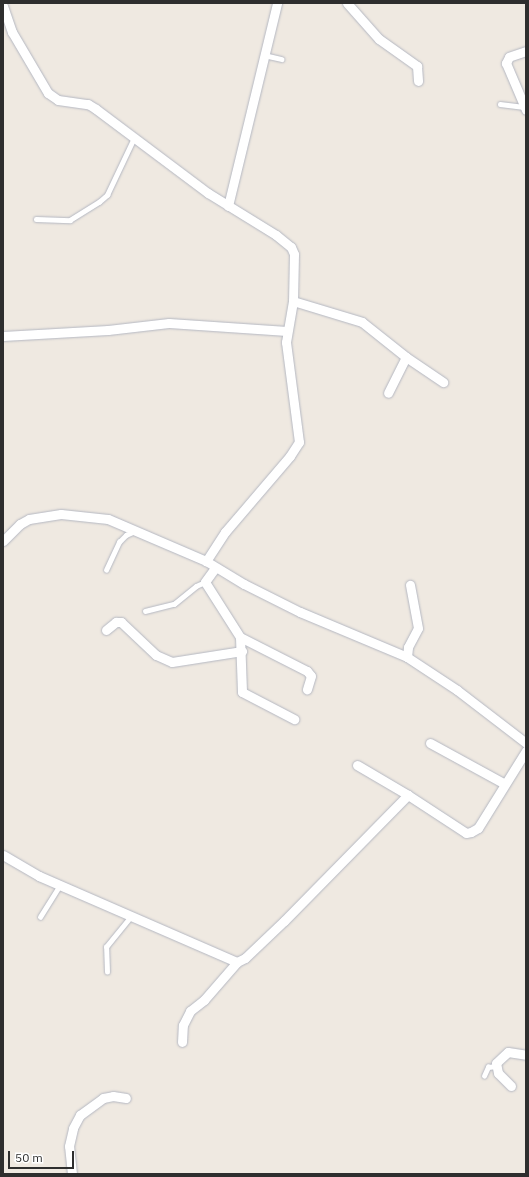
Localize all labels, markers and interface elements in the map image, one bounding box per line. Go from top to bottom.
scale bar [10,1143,76,1169]
text: 50 m [15,1150,43,1165]

